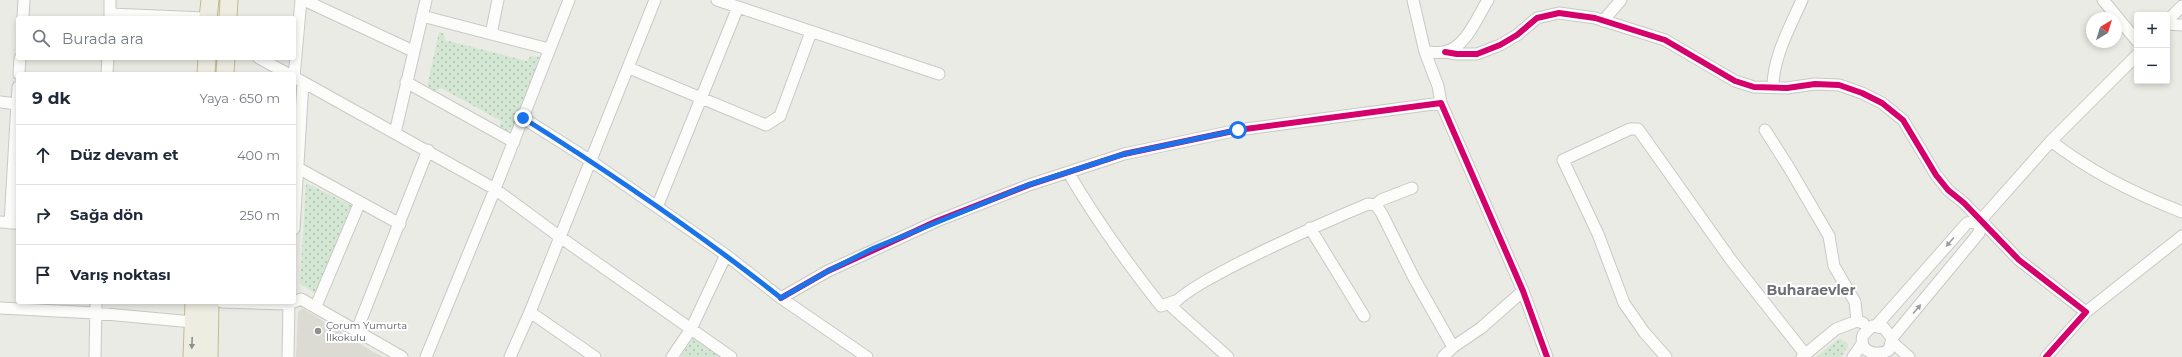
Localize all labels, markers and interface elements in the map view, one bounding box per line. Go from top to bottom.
north arrow [2086,12,2122,48]
map controls [2134,12,2170,84]
button: + [2134,12,2170,48]
search box [16,16,296,60]
icon: search [30,27,52,49]
text: Burada ara [62,29,144,48]
button: − [2134,48,2170,84]
text: 9 dk [32,88,71,108]
text: Yaya · 650 m [200,90,280,106]
route end [514,109,532,127]
route start [1229,121,1247,139]
icon: ahead [32,144,54,166]
text: Düz devam et [70,145,179,164]
text: 400 m [237,147,280,163]
icon: right [32,204,54,226]
text: Sağa dön [70,205,143,224]
text: 250 m [239,207,280,223]
one-way arrow [1945,237,1954,247]
icon: arrive [32,264,54,286]
text: Varış noktası [70,265,171,284]
district label: Buharaevler [1767,281,1855,299]
one-way arrow [1913,303,1922,314]
place label: Çorum Yumurta İlkokulu [326,319,407,344]
marker: Çorum Yumurta İlkokulu [313,326,323,336]
one-way arrow [189,337,195,350]

